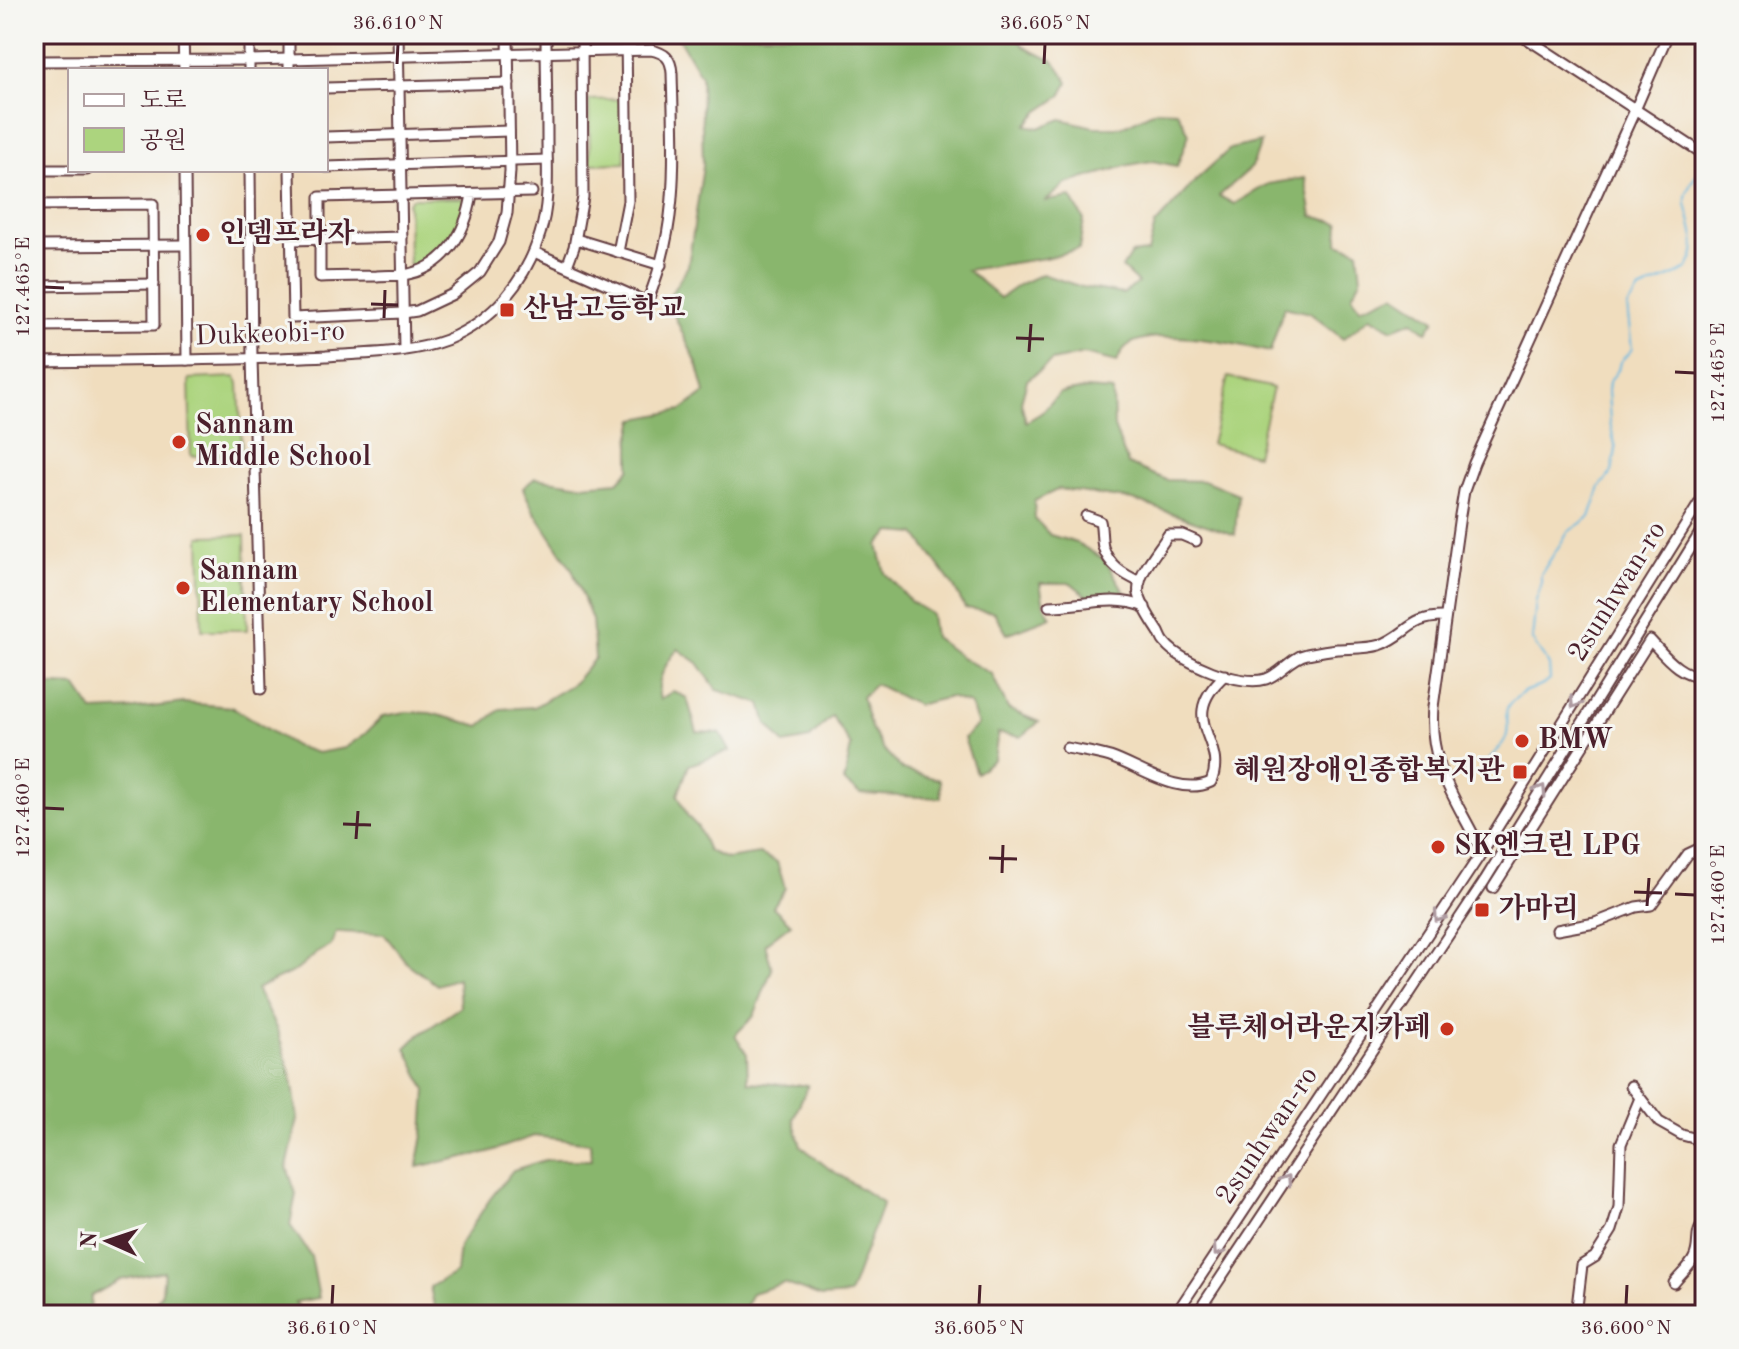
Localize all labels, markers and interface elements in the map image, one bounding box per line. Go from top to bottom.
text: 36.610°N [353,14,443,34]
text: 36.605°N [1000,14,1090,34]
legend [68,68,328,172]
text: 도로 [140,89,186,114]
text: 공원 [140,128,186,154]
place label: 인뎀프라자 [219,217,355,249]
marker: 인뎀프라자 [194,226,212,244]
text: 127.465°E [14,237,34,337]
place label: 산남고등학교 [523,292,685,324]
marker: 산남고등학교 [498,301,516,319]
street label: Dukkeobi-ro [194,318,346,352]
text: 127.465°E [1709,323,1729,423]
place label: Sannam Middle School [195,412,371,472]
marker: Sannam Middle School [170,433,188,451]
street label: 2sunhwan-ro [1564,517,1672,667]
place label: Sannam Elementary School [199,558,434,618]
marker: Sannam Elementary School [174,579,192,597]
one-way arrow [1569,694,1585,709]
place label: BMW [1538,727,1613,755]
marker: BMW [1513,732,1531,750]
place label: 혜원장애인종합복지관 [1234,754,1505,786]
text: 127.460°E [14,758,34,858]
marker: 혜원장애인종합복지관 [1511,763,1529,781]
one-way arrow [1531,784,1547,799]
place label: SK엔크린 LPG [1454,829,1640,861]
marker: SK엔크린 LPG [1429,838,1447,856]
text: 127.460°E [1709,845,1729,945]
place label: 가마리 [1498,892,1579,924]
marker: 가마리 [1473,901,1491,919]
one-way arrow [1434,909,1449,923]
place label: 블루체어라운지카페 [1188,1011,1431,1043]
marker: 블루체어라운지카페 [1438,1020,1456,1038]
street label: 2sunhwan-ro [1212,1062,1324,1210]
one-way arrow [1276,1174,1291,1189]
north arrow [68,1201,148,1281]
text: N [79,1231,101,1249]
one-way arrow [1212,1242,1227,1256]
text: 36.610°N [287,1319,377,1339]
text: 36.605°N [934,1319,1024,1339]
text: 36.600°N [1581,1319,1671,1339]

